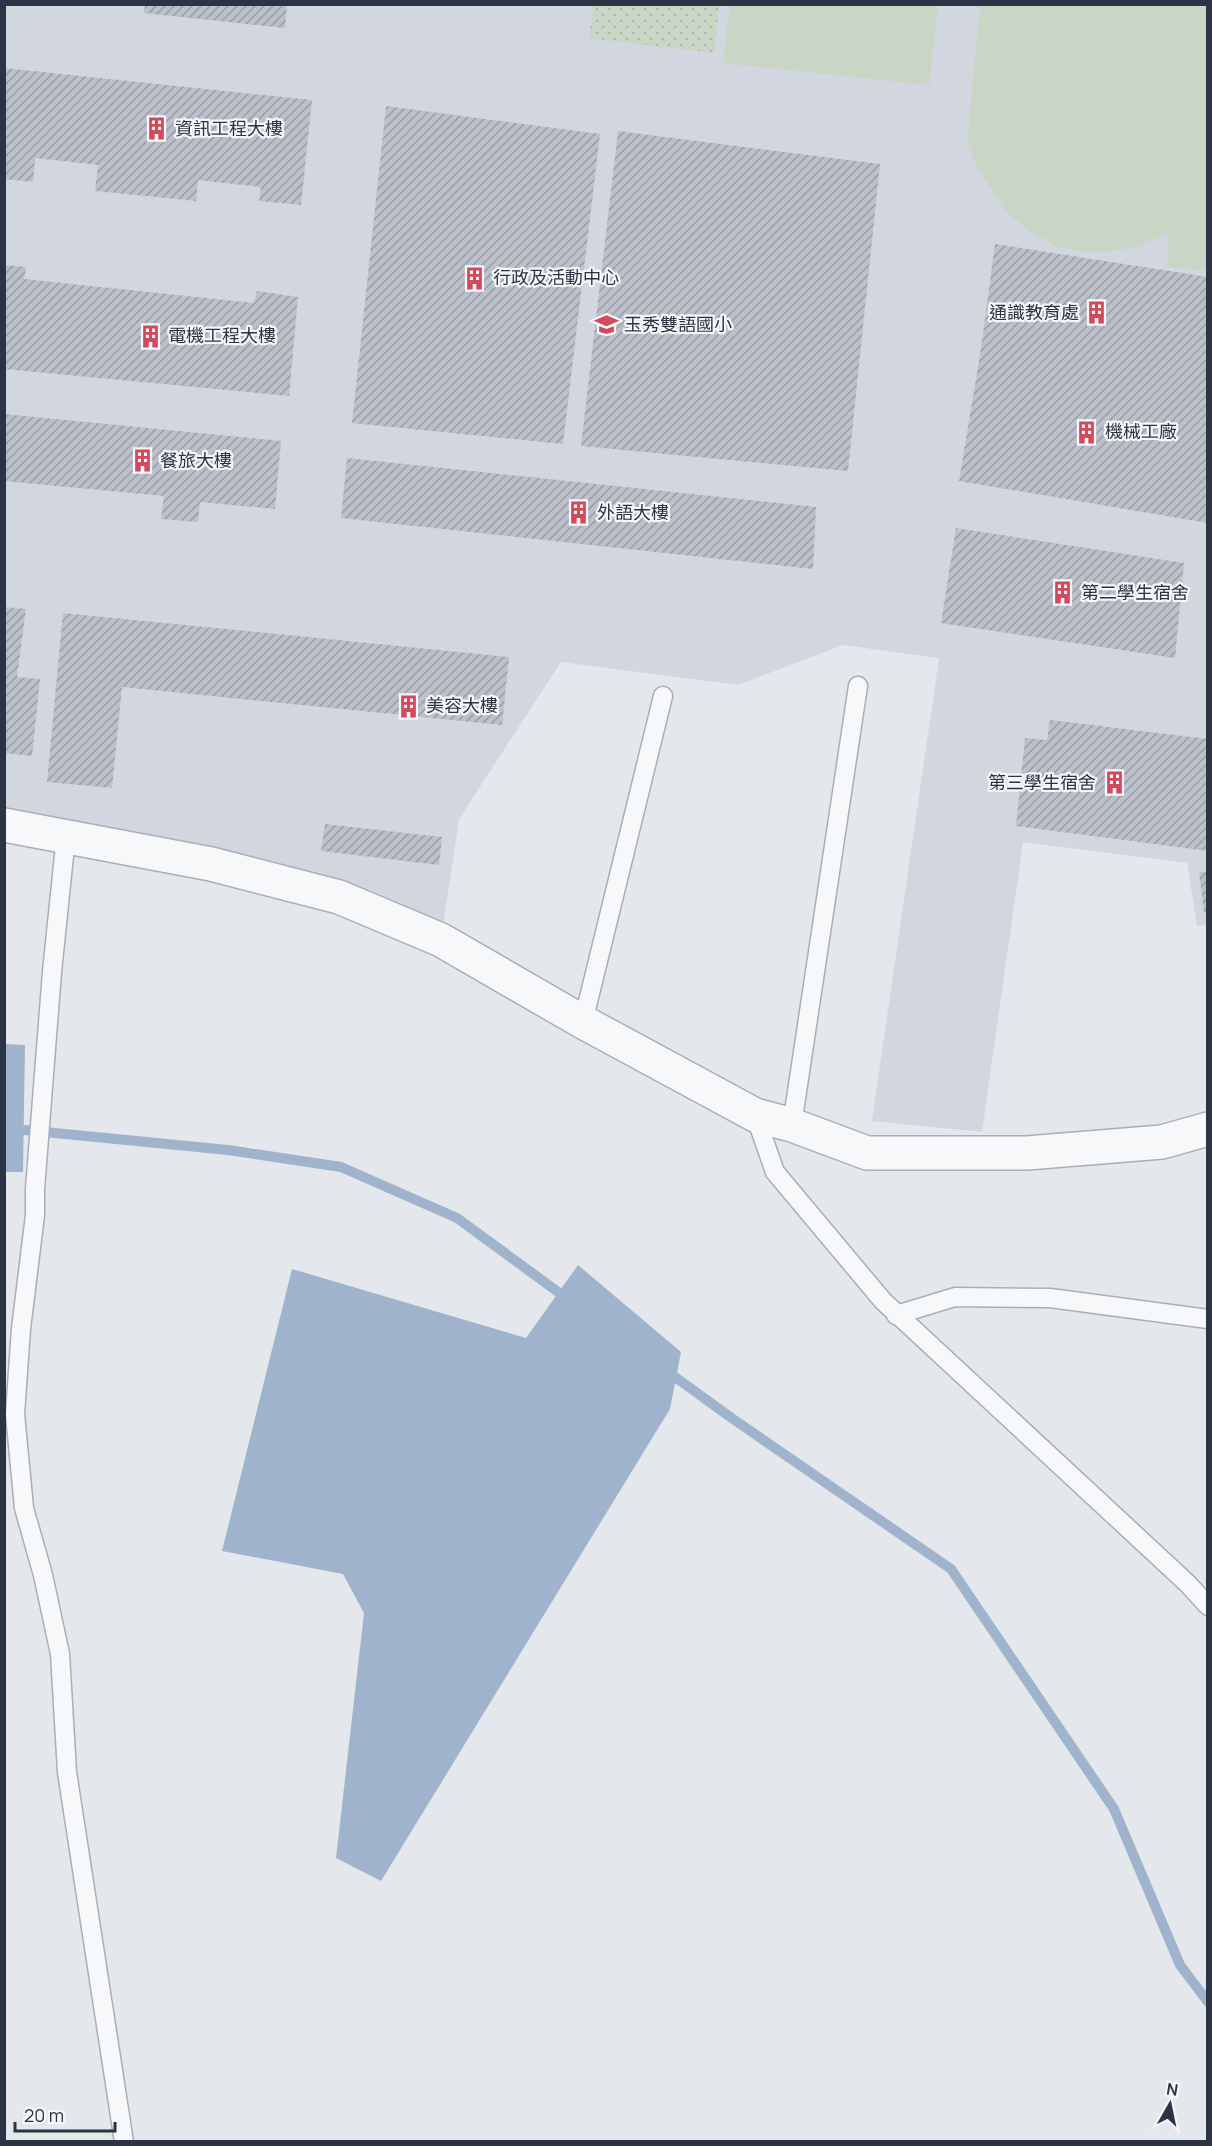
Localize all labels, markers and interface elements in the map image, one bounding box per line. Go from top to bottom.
building icon: 資訊工程大樓 [144,116,170,142]
place label: 資訊工程大樓 [175,116,283,140]
building icon: 行政及活動中心 [462,265,488,291]
place label: 行政及活動中心 [493,265,619,289]
place label: 通識教育處 [989,300,1079,324]
building icon: 通識教育處 [1084,300,1110,326]
school or university icon: 玉秀雙語國小 [593,312,619,338]
place label: 玉秀雙語國小 [624,312,732,336]
building icon: 電機工程大樓 [137,323,163,349]
place label: 電機工程大樓 [168,323,276,347]
building icon: 機械工廠 [1074,419,1100,445]
place label: 機械工廠 [1105,419,1177,443]
building icon: 餐旅大樓 [129,448,155,474]
place label: 餐旅大樓 [160,448,232,472]
building icon: 外語大樓 [566,500,592,526]
place label: 外語大樓 [597,500,669,524]
building icon: 第二學生宿舍 [1050,580,1076,606]
place label: 第二學生宿舍 [1081,580,1189,604]
building icon: 美容大樓 [395,693,421,719]
place label: 美容大樓 [426,693,498,717]
place label: 第三學生宿舍 [988,770,1096,794]
building icon: 第三學生宿舍 [1101,770,1127,796]
north arrow [1140,2074,1200,2134]
text: N [1165,2077,1180,2101]
scale bar [15,2095,116,2133]
text: 20 m [24,2103,64,2127]

